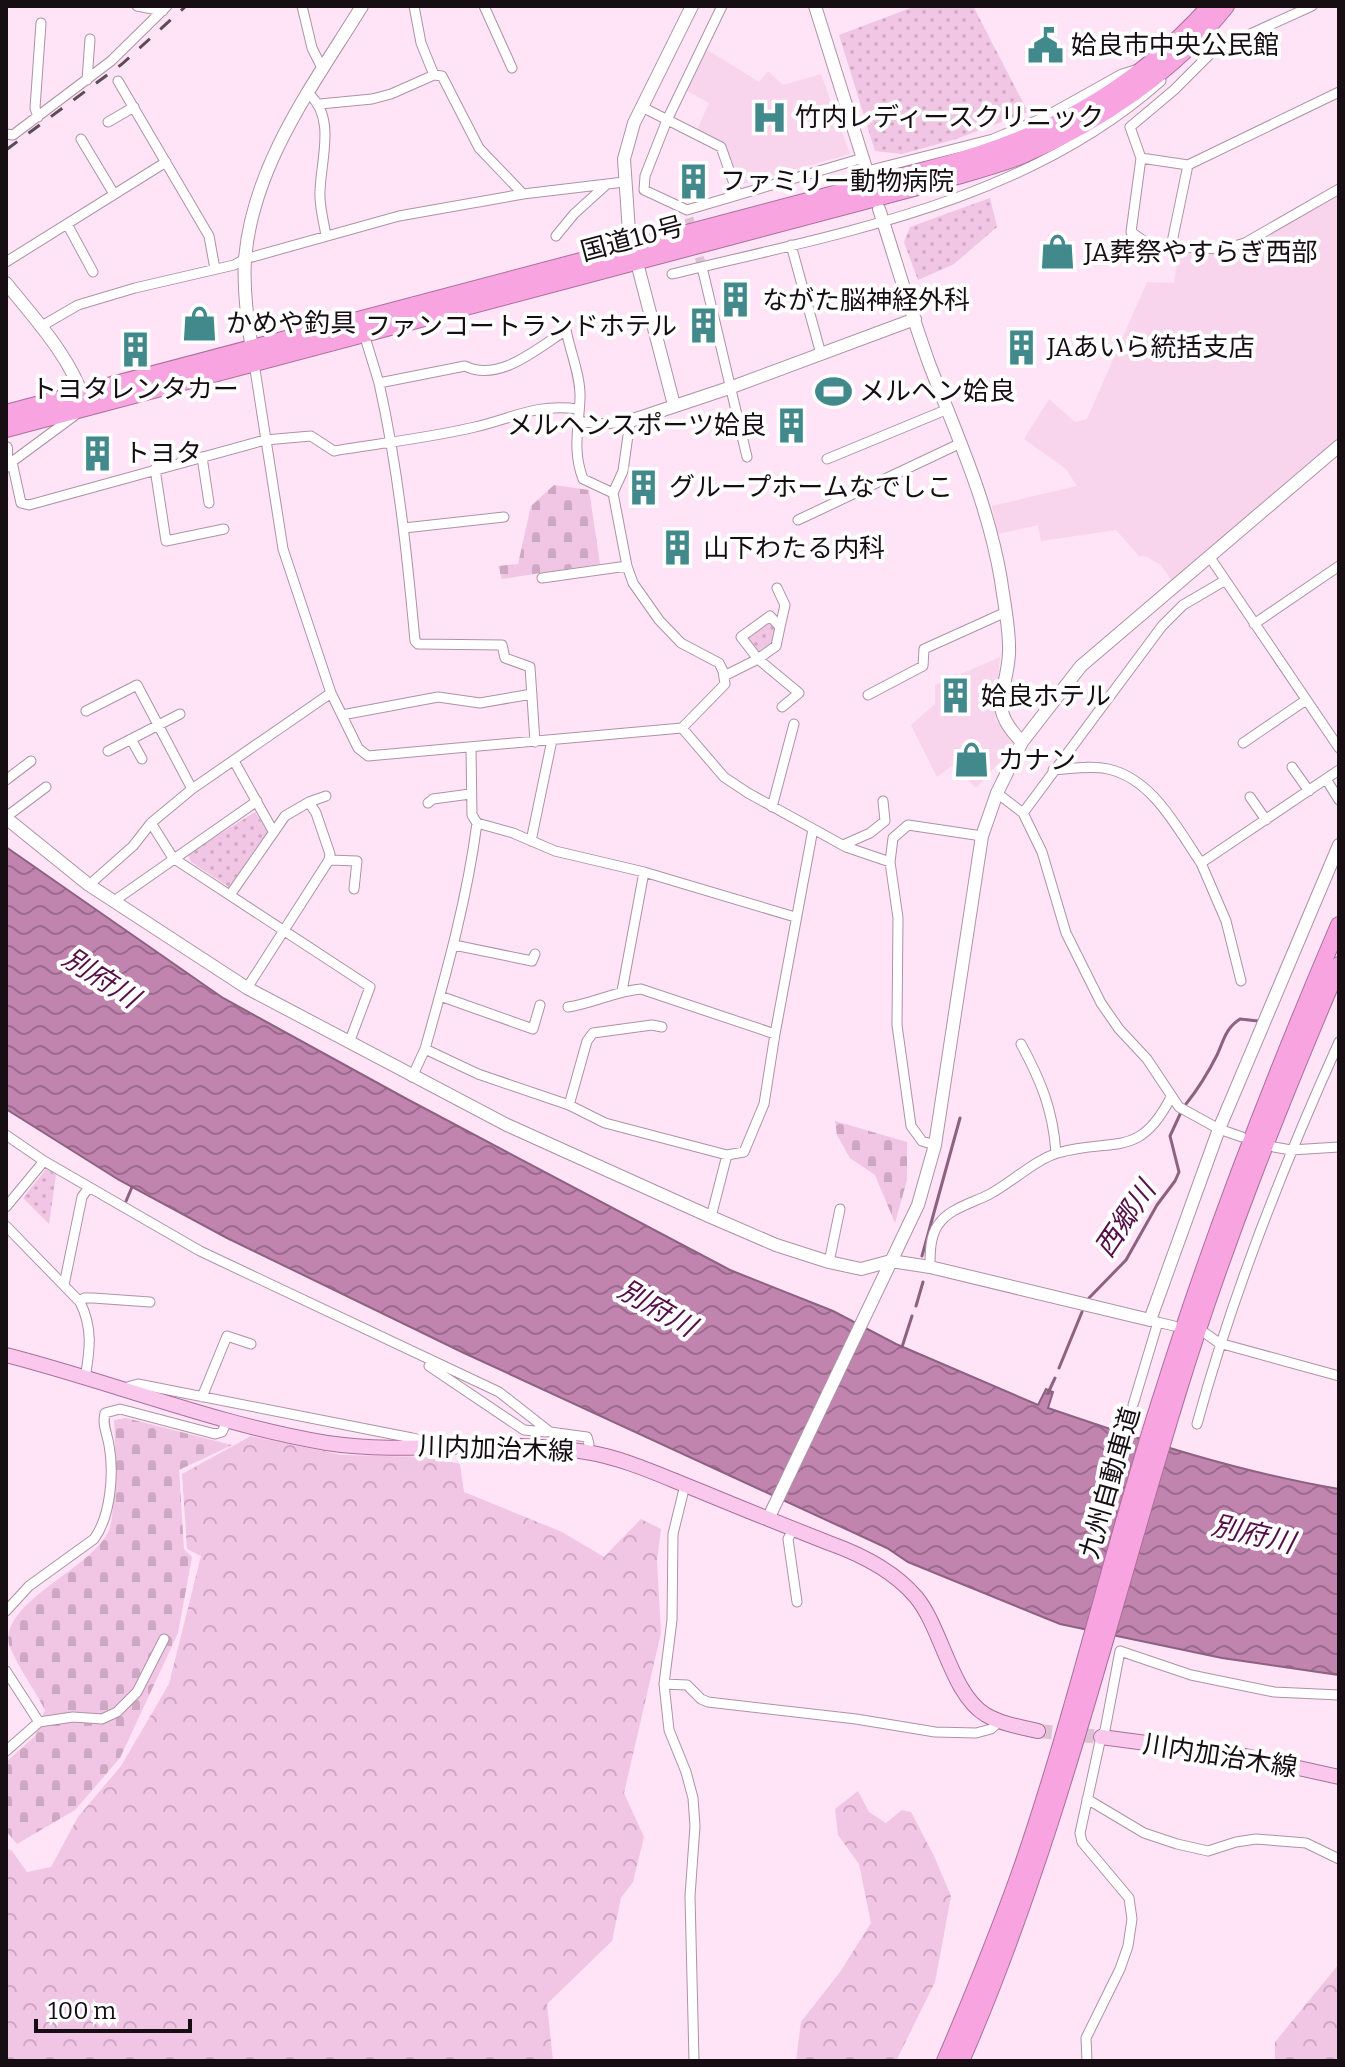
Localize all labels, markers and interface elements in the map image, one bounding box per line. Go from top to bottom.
public building icon: 姶良市中央公民館 [1026,26,1064,64]
place label: 姶良市中央公民館 [1071,30,1279,61]
hospital icon: 竹内レディースクリニック [750,98,788,136]
place label: 竹内レディースクリニック [795,102,1104,133]
building icon: ファミリー動物病院 [675,162,713,200]
place label: ファミリー動物病院 [720,166,954,197]
street label: 国道10号 [577,210,687,268]
shop icon: JA葬祭やすらぎ西部 [1039,233,1077,271]
place label: JA葬祭やすらぎ西部 [1083,237,1318,268]
building icon: ながた脳神経外科 [717,281,755,319]
place label: ながた脳神経外科 [762,285,970,316]
shop icon: かめや釣具 [181,304,219,342]
building icon: ファンコートランドホテル [684,307,722,345]
place label: かめや釣具 [226,308,356,339]
place label: ファンコートランドホテル [365,311,677,342]
building icon: JAあいら統括支店 [1002,328,1040,366]
building icon: トヨタレンタカー [116,331,154,369]
place label: JAあいら統括支店 [1046,332,1255,363]
sports icon: メルヘン姶良 [814,372,852,410]
place label: トヨタレンタカー [31,374,239,405]
place label: メルヘン姶良 [859,376,1015,407]
building icon: メルヘンスポーツ姶良 [773,406,811,444]
place label: メルヘンスポーツ姶良 [507,410,766,441]
building icon: トヨタ [79,434,117,472]
place label: トヨタ [124,438,202,469]
building icon: グループホームなでしこ [624,468,662,506]
place label: グループホームなでしこ [669,472,953,503]
building icon: 山下わたる内科 [658,529,696,567]
place label: 山下わたる内科 [703,533,885,564]
building icon: 姶良ホテル [936,677,974,715]
place label: 姶良ホテル [981,681,1111,712]
shop icon: カナン [953,741,991,779]
place label: カナン [998,745,1076,776]
water label: 別府川 [57,941,148,1016]
water label: 西郷川 [1088,1172,1164,1263]
water label: 別府川 [612,1273,704,1345]
street label: 九州自動車道 [1074,1404,1146,1562]
street label: 川内加治木線 [417,1431,575,1467]
water label: 別府川 [1208,1508,1301,1560]
street label: 川内加治木線 [1141,1728,1299,1784]
scale bar [36,1983,190,2033]
text: 100 m [48,1997,116,2025]

